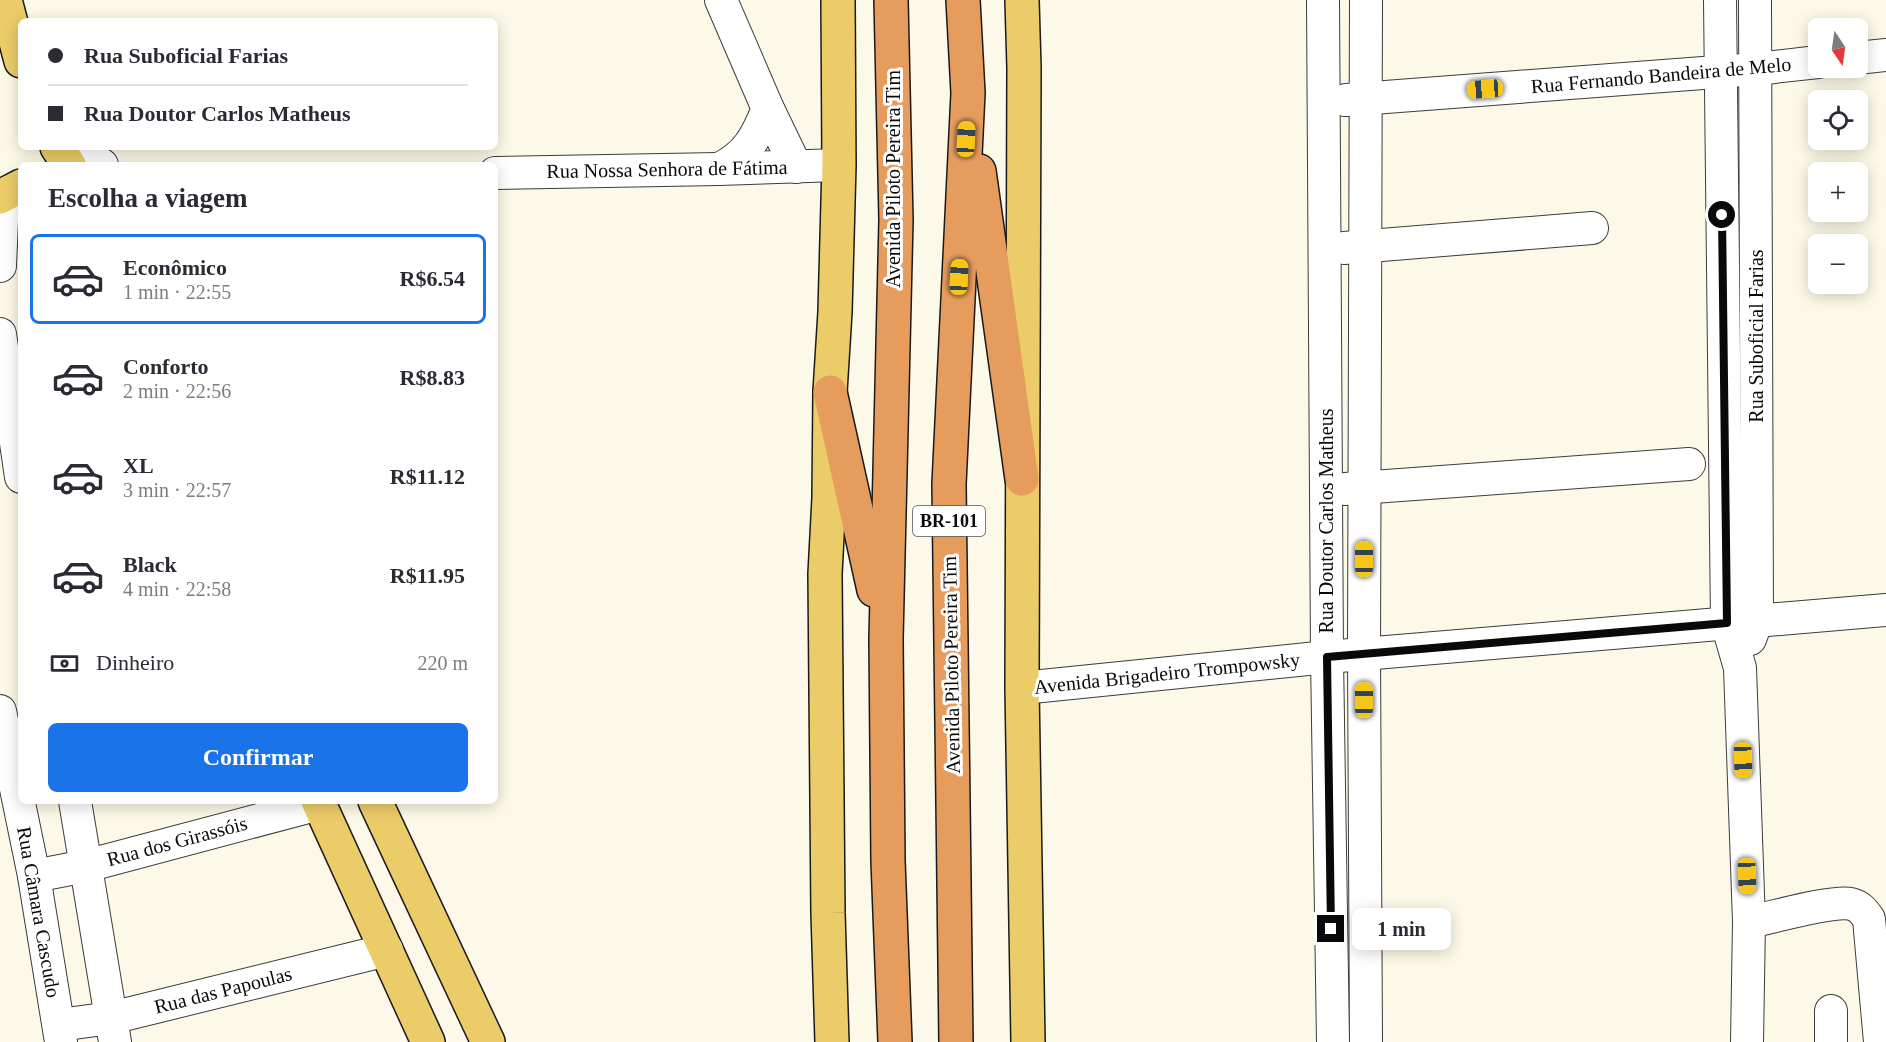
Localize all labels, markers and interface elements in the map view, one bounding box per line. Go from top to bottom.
north arrow [1808,18,1868,78]
map controls [1808,18,1868,294]
text: Rua Suboficial Farias [84,43,288,68]
street label: Rua Fernando Bandeira de Melo [1530,53,1792,97]
street label: Avenida Piloto Pereira Tim [882,70,904,288]
car [1466,79,1504,99]
button: locate [1808,90,1868,150]
text: Rua Doutor Carlos Matheus [84,101,351,126]
car [956,121,976,157]
street label: Rua Nossa Senhora de Fátima [546,156,788,182]
button: + [1808,162,1868,222]
text: Escolha a viagem [48,183,248,213]
route start [1708,201,1735,228]
button: − [1808,234,1868,294]
street label: Rua Suboficial Farias [1745,249,1767,423]
icon: car [51,252,105,306]
text: Econômico [123,255,227,280]
car [949,259,969,295]
text: R$6.54 [400,266,465,291]
text: 1 min · 22:55 [123,281,231,303]
icon: car [51,351,105,405]
text: Conforto [123,354,209,379]
text: R$8.83 [400,365,465,390]
text: 2 min · 22:56 [123,380,231,402]
street label: Rua Doutor Carlos Matheus [1315,408,1337,633]
icon: car [51,450,105,504]
text: XL [123,453,154,478]
text: R$11.12 [390,464,465,489]
text: 3 min · 22:57 [123,479,231,501]
road number: BR-101 [913,506,985,536]
car [1355,541,1373,577]
icon: car [51,549,105,603]
text: Black [123,552,177,577]
street label: Avenida Piloto Pereira Tim [938,555,964,774]
text: R$11.95 [390,563,465,588]
text: 4 min · 22:58 [123,578,231,600]
icon: cash [48,647,81,680]
street label: Avenida Brigadeiro Trompowsky [1033,648,1301,699]
text: Dinheiro [96,650,174,675]
text: 220 m [417,652,468,674]
car [1355,682,1373,718]
button: Confirmar [48,723,468,792]
car [1733,742,1753,778]
street label: Rua dos Girassóis [104,812,250,870]
street label: Rua Câmara Cascudo [13,825,65,999]
car [1737,858,1757,894]
callout: 1 min [1352,908,1451,950]
route end [1317,915,1344,942]
text: 1 min [1377,918,1426,940]
street label: Rua das Papoulas [152,962,295,1019]

